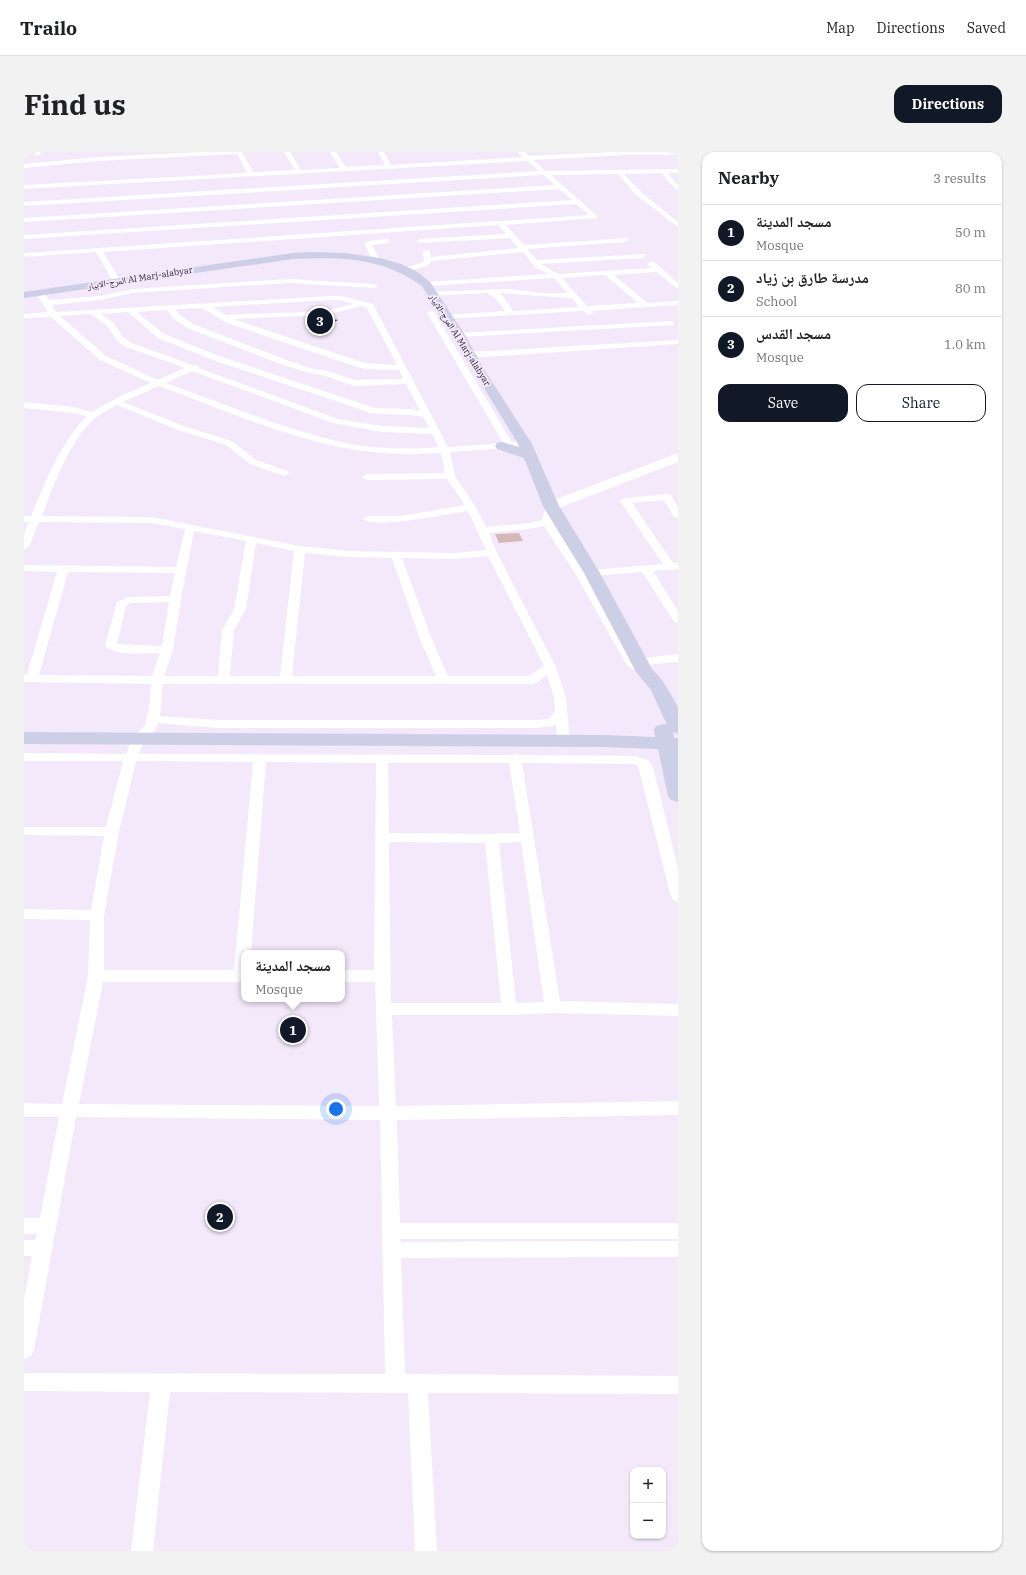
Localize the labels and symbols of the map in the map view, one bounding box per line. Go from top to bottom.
street label: المرج-الابيار Al Marj-alabyar [86,264,193,292]
street label: المرج-الابيار Al Marj-alabyar [426,291,493,388]
pin: 3 [307,306,333,336]
pin: 1 [280,1015,306,1045]
your location [326,1099,346,1119]
pin: 2 [207,1202,233,1232]

